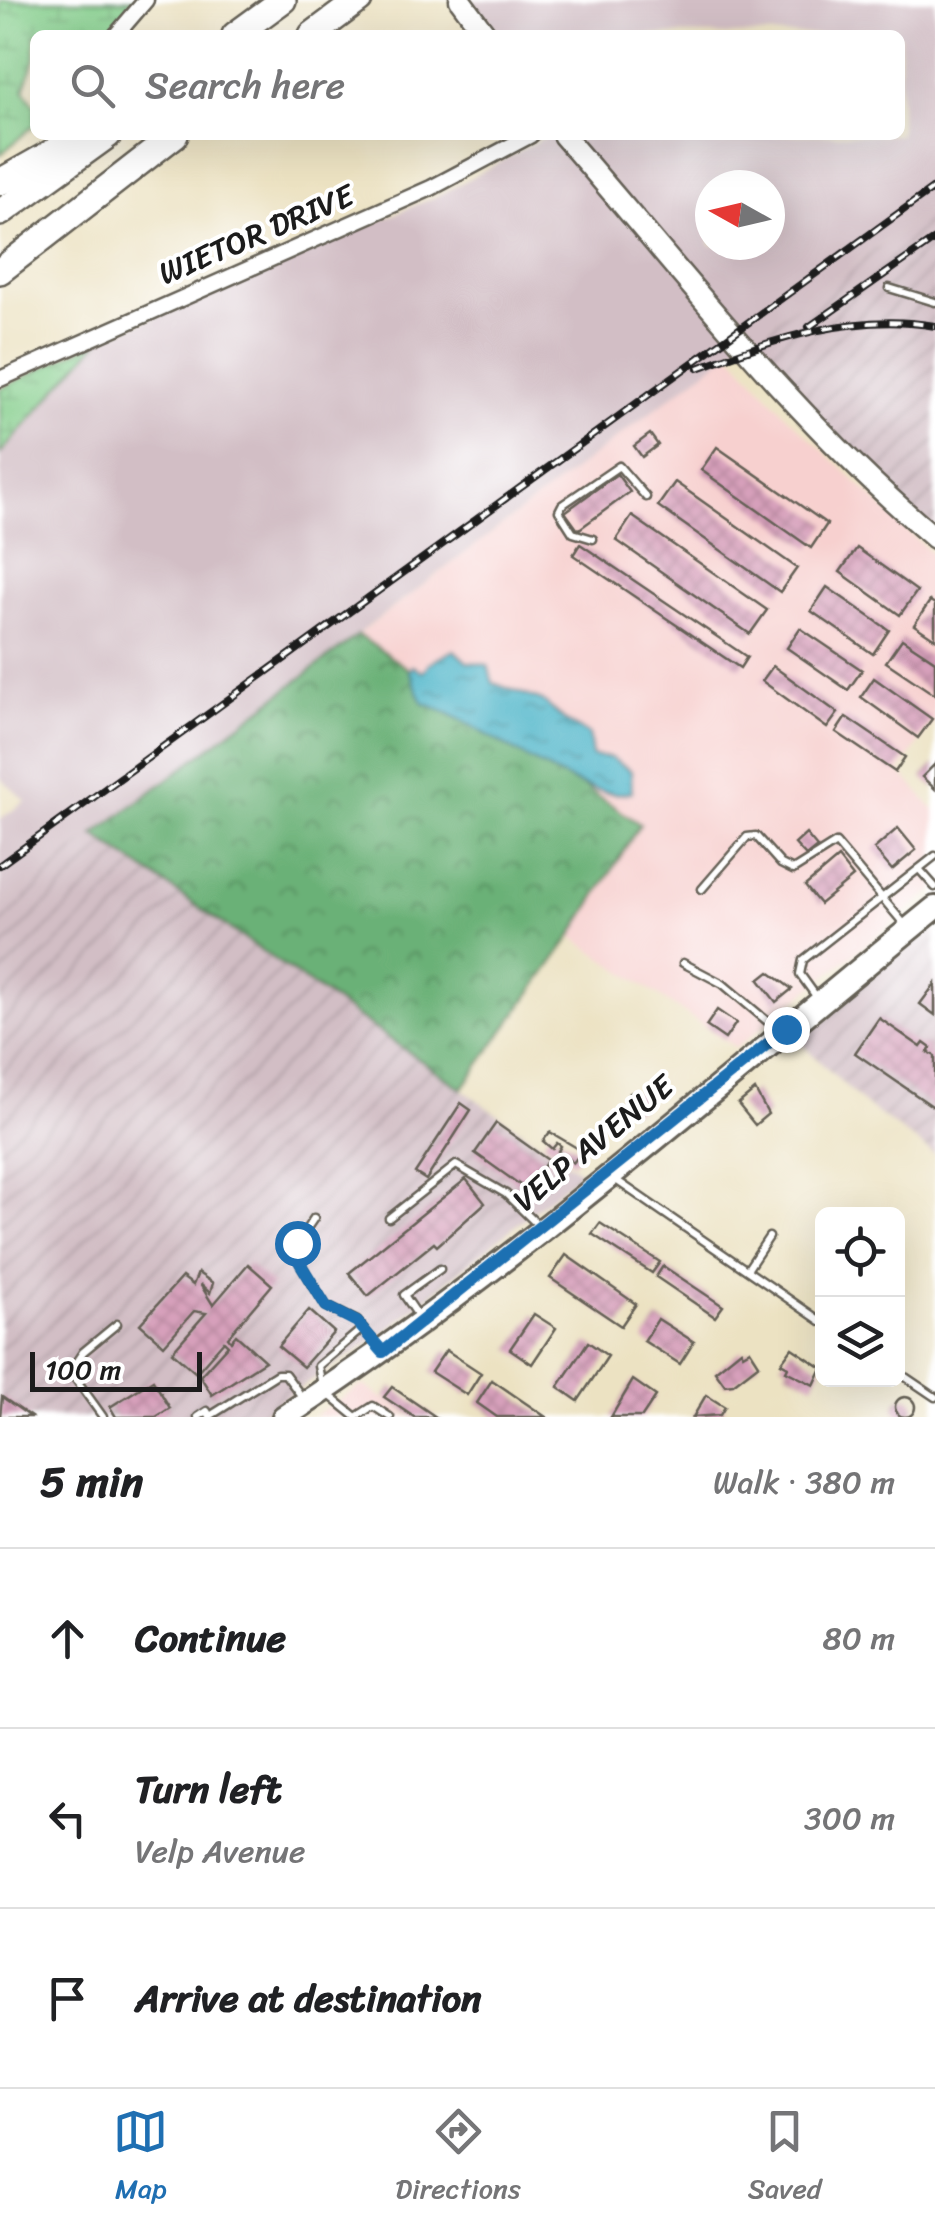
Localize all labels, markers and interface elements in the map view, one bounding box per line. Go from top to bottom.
search box [30,30,905,140]
text: Search here [145,52,345,119]
icon: search [65,58,120,113]
street label: WIETOR DRIVE [149,167,365,301]
north arrow [695,170,785,260]
route end [764,1007,810,1053]
street label: VELP AVENUE [500,1058,689,1227]
map controls [815,1207,905,1387]
button: locate [815,1207,905,1297]
route start [275,1221,321,1267]
button: layers [815,1297,905,1387]
text: 100 m [45,1345,121,1394]
scale bar [30,1347,202,1392]
text: 5 min [40,1445,143,1519]
text: Walk · 380 m [713,1454,895,1511]
text: Continue [135,1605,286,1672]
text: 80 m [823,1610,895,1667]
icon: ahead [40,1611,95,1666]
text: Turn left [135,1756,281,1823]
text: 300 m [804,1790,895,1847]
icon: left [40,1791,95,1846]
text: Velp Avenue [135,1823,305,1880]
text: Arrive at destination [135,1965,482,2032]
icon: arrive [40,1971,95,2026]
tab: Map [113,2104,168,2213]
tab: Directions [395,2104,521,2213]
tab: Saved [748,2104,822,2213]

